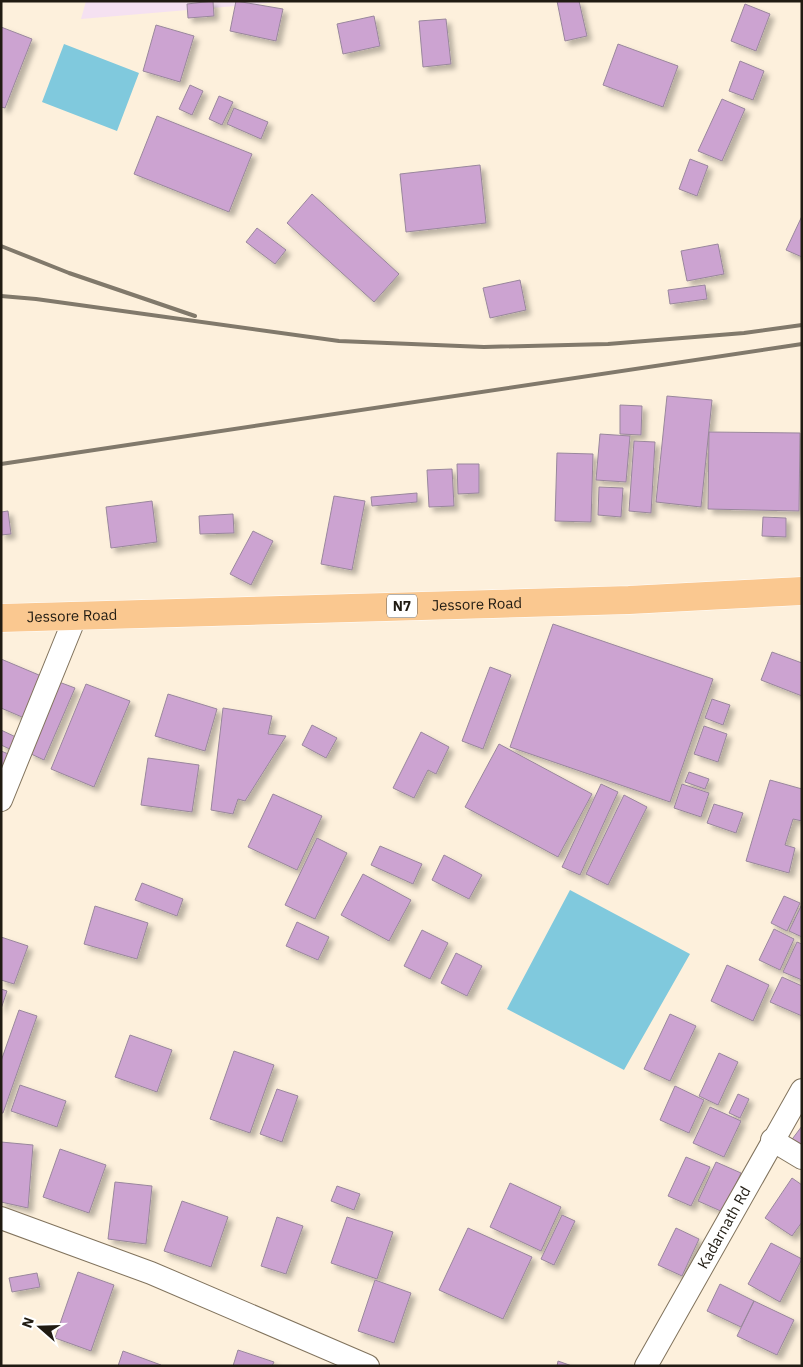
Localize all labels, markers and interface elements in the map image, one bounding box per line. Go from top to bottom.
street label: Jessore Road [431,593,522,615]
road number: N7 [387,594,417,618]
street label: Jessore Road [26,605,118,626]
street label: Kadarnath Rd [693,1183,755,1272]
north arrow [15,1302,65,1352]
text: N [18,1315,38,1330]

